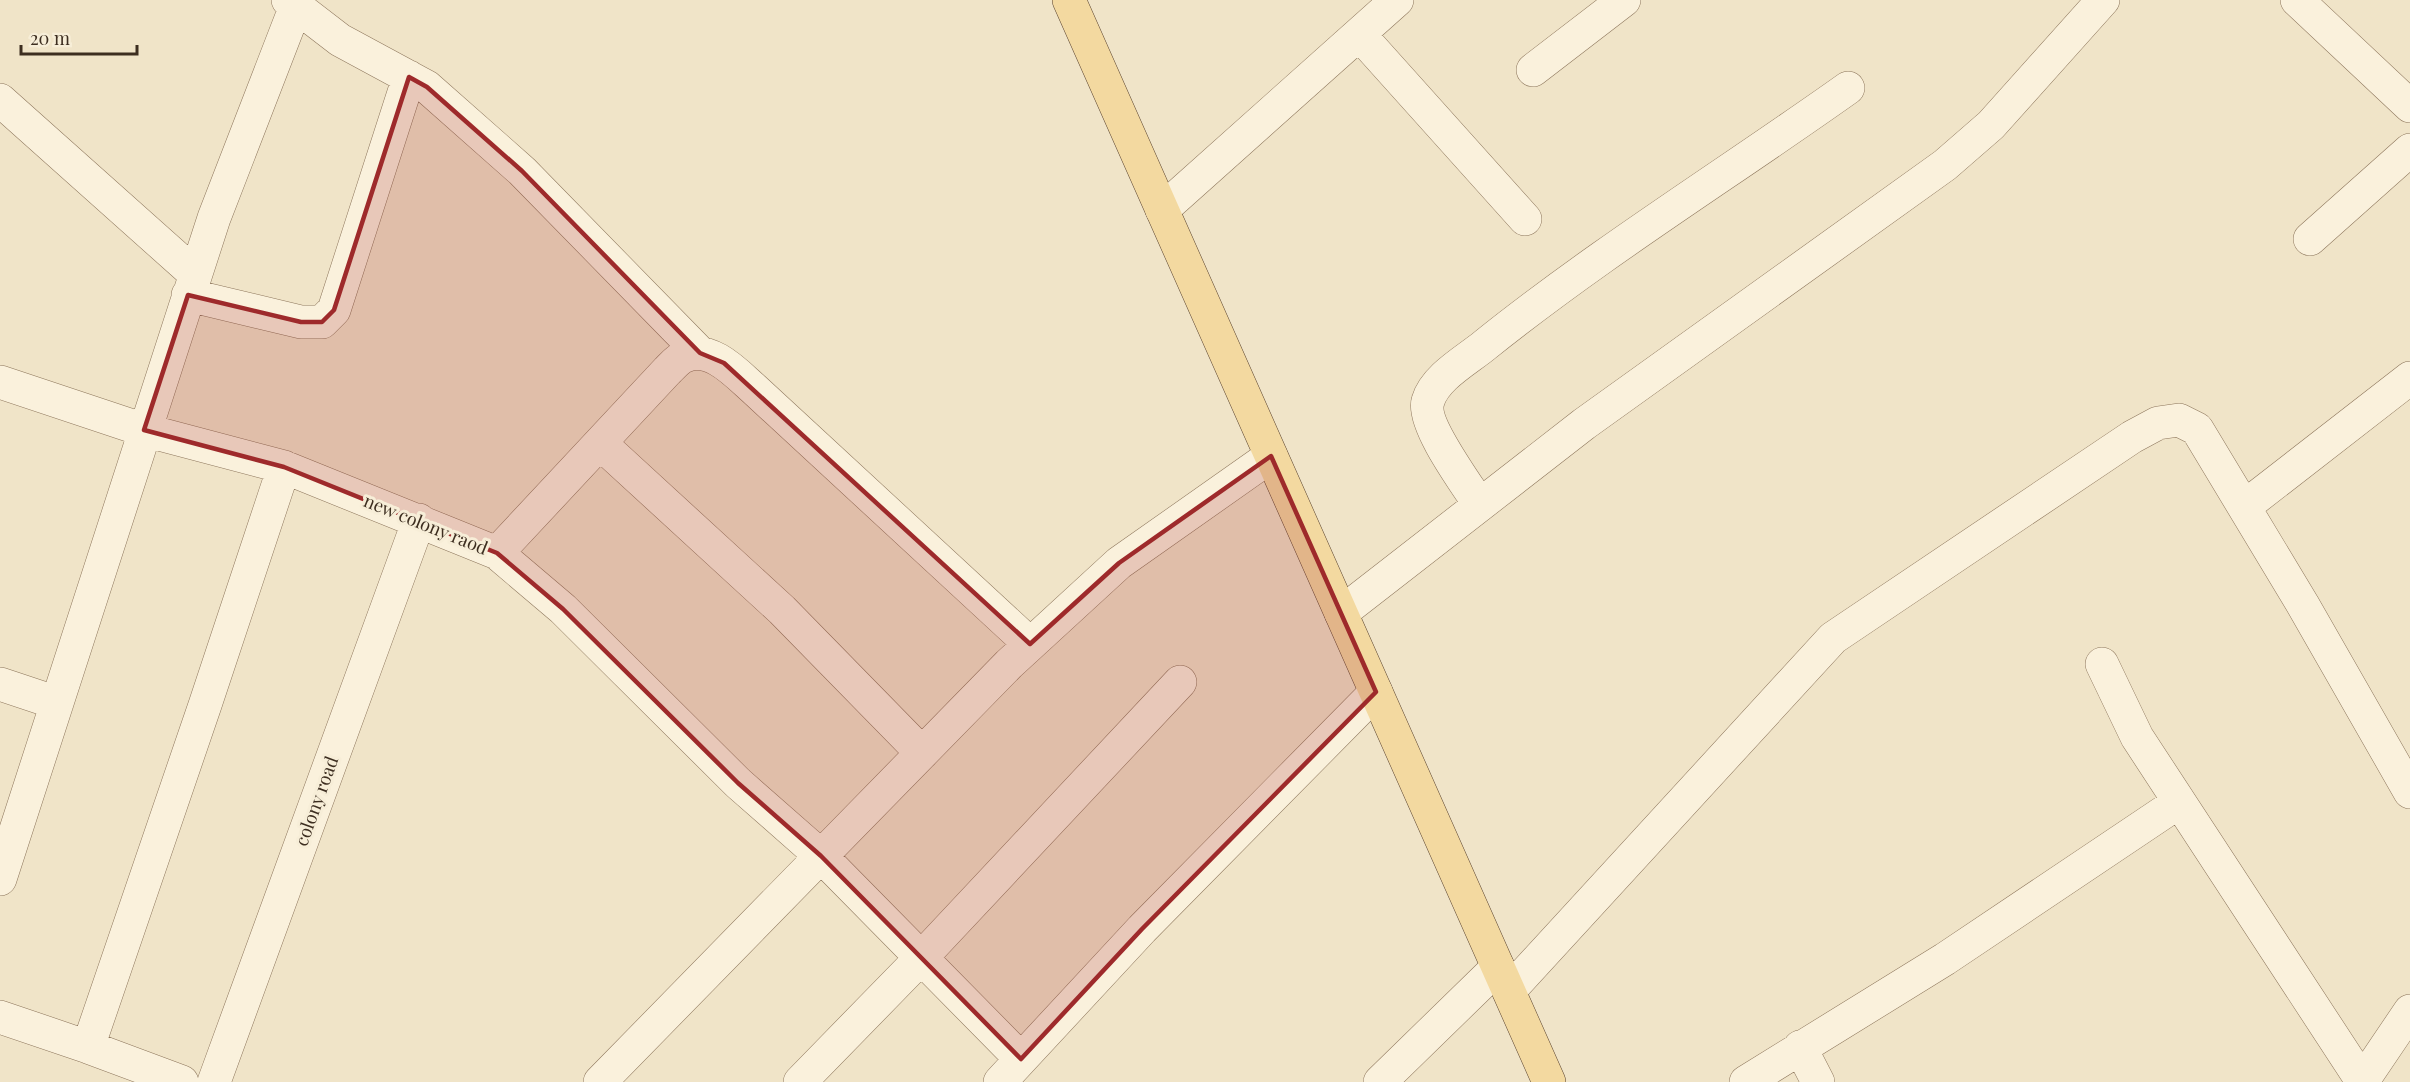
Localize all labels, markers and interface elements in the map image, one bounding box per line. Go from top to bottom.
scale bar [21,18,136,56]
text: 20 m [30,26,70,50]
street label: new colony raod [360,488,492,560]
street label: colony road [289,752,344,849]

